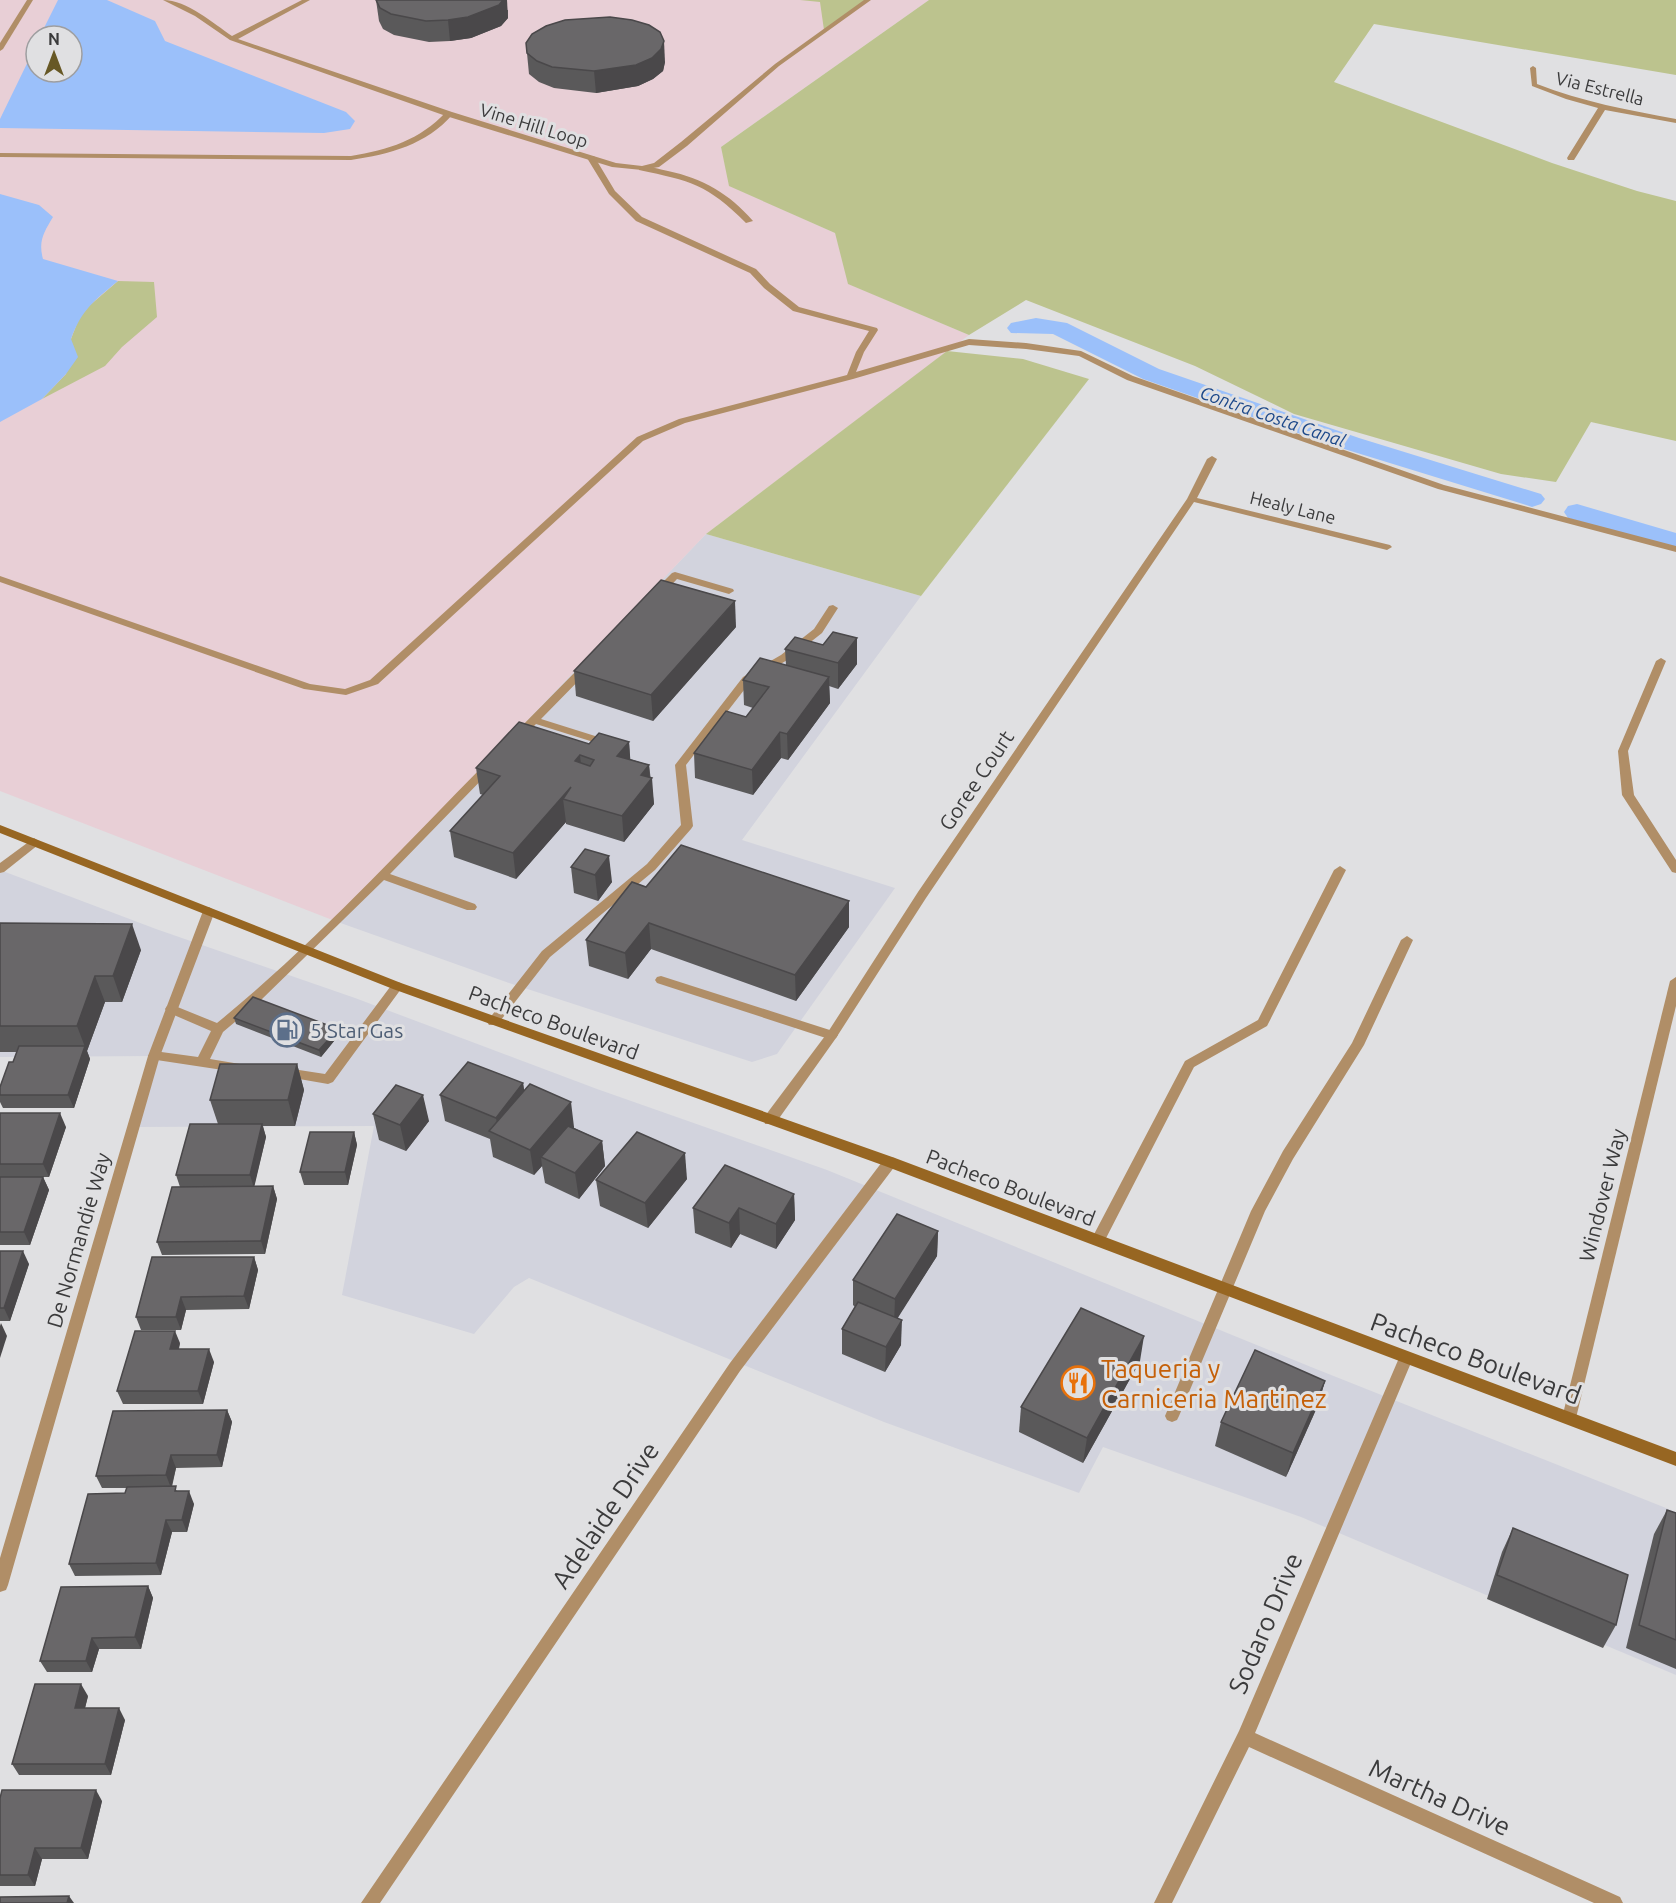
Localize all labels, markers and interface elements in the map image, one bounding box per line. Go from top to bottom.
north arrow [24,24,84,84]
text: N [48,30,60,48]
street label: Via Estrella [1554,67,1646,109]
street label: Vine Hill Loop [478,99,590,151]
water label: Contra Costa Canal [1198,382,1348,450]
street label: Healy Lane [1248,487,1338,527]
street label: Goree Court [934,725,1018,835]
street label: Pacheco Boulevard [466,980,642,1064]
fuel station icon: 5 Star Gas [269,1012,305,1048]
place label: 5 Star Gas [310,1018,403,1042]
street label: Windover Way [1574,1126,1630,1264]
street label: Pacheco Boulevard [923,1144,1099,1230]
street label: De Normandie Way [42,1150,114,1330]
street label: Pacheco Boulevard [1367,1306,1585,1410]
place label: Taqueria y Carniceria Martinez [1101,1354,1327,1413]
restaurant icon: Taqueria y Carniceria Martinez [1060,1365,1096,1401]
street label: Adelaide Drive [545,1436,665,1594]
street label: Sodaro Drive [1222,1548,1308,1698]
street label: Martha Drive [1365,1753,1515,1841]

